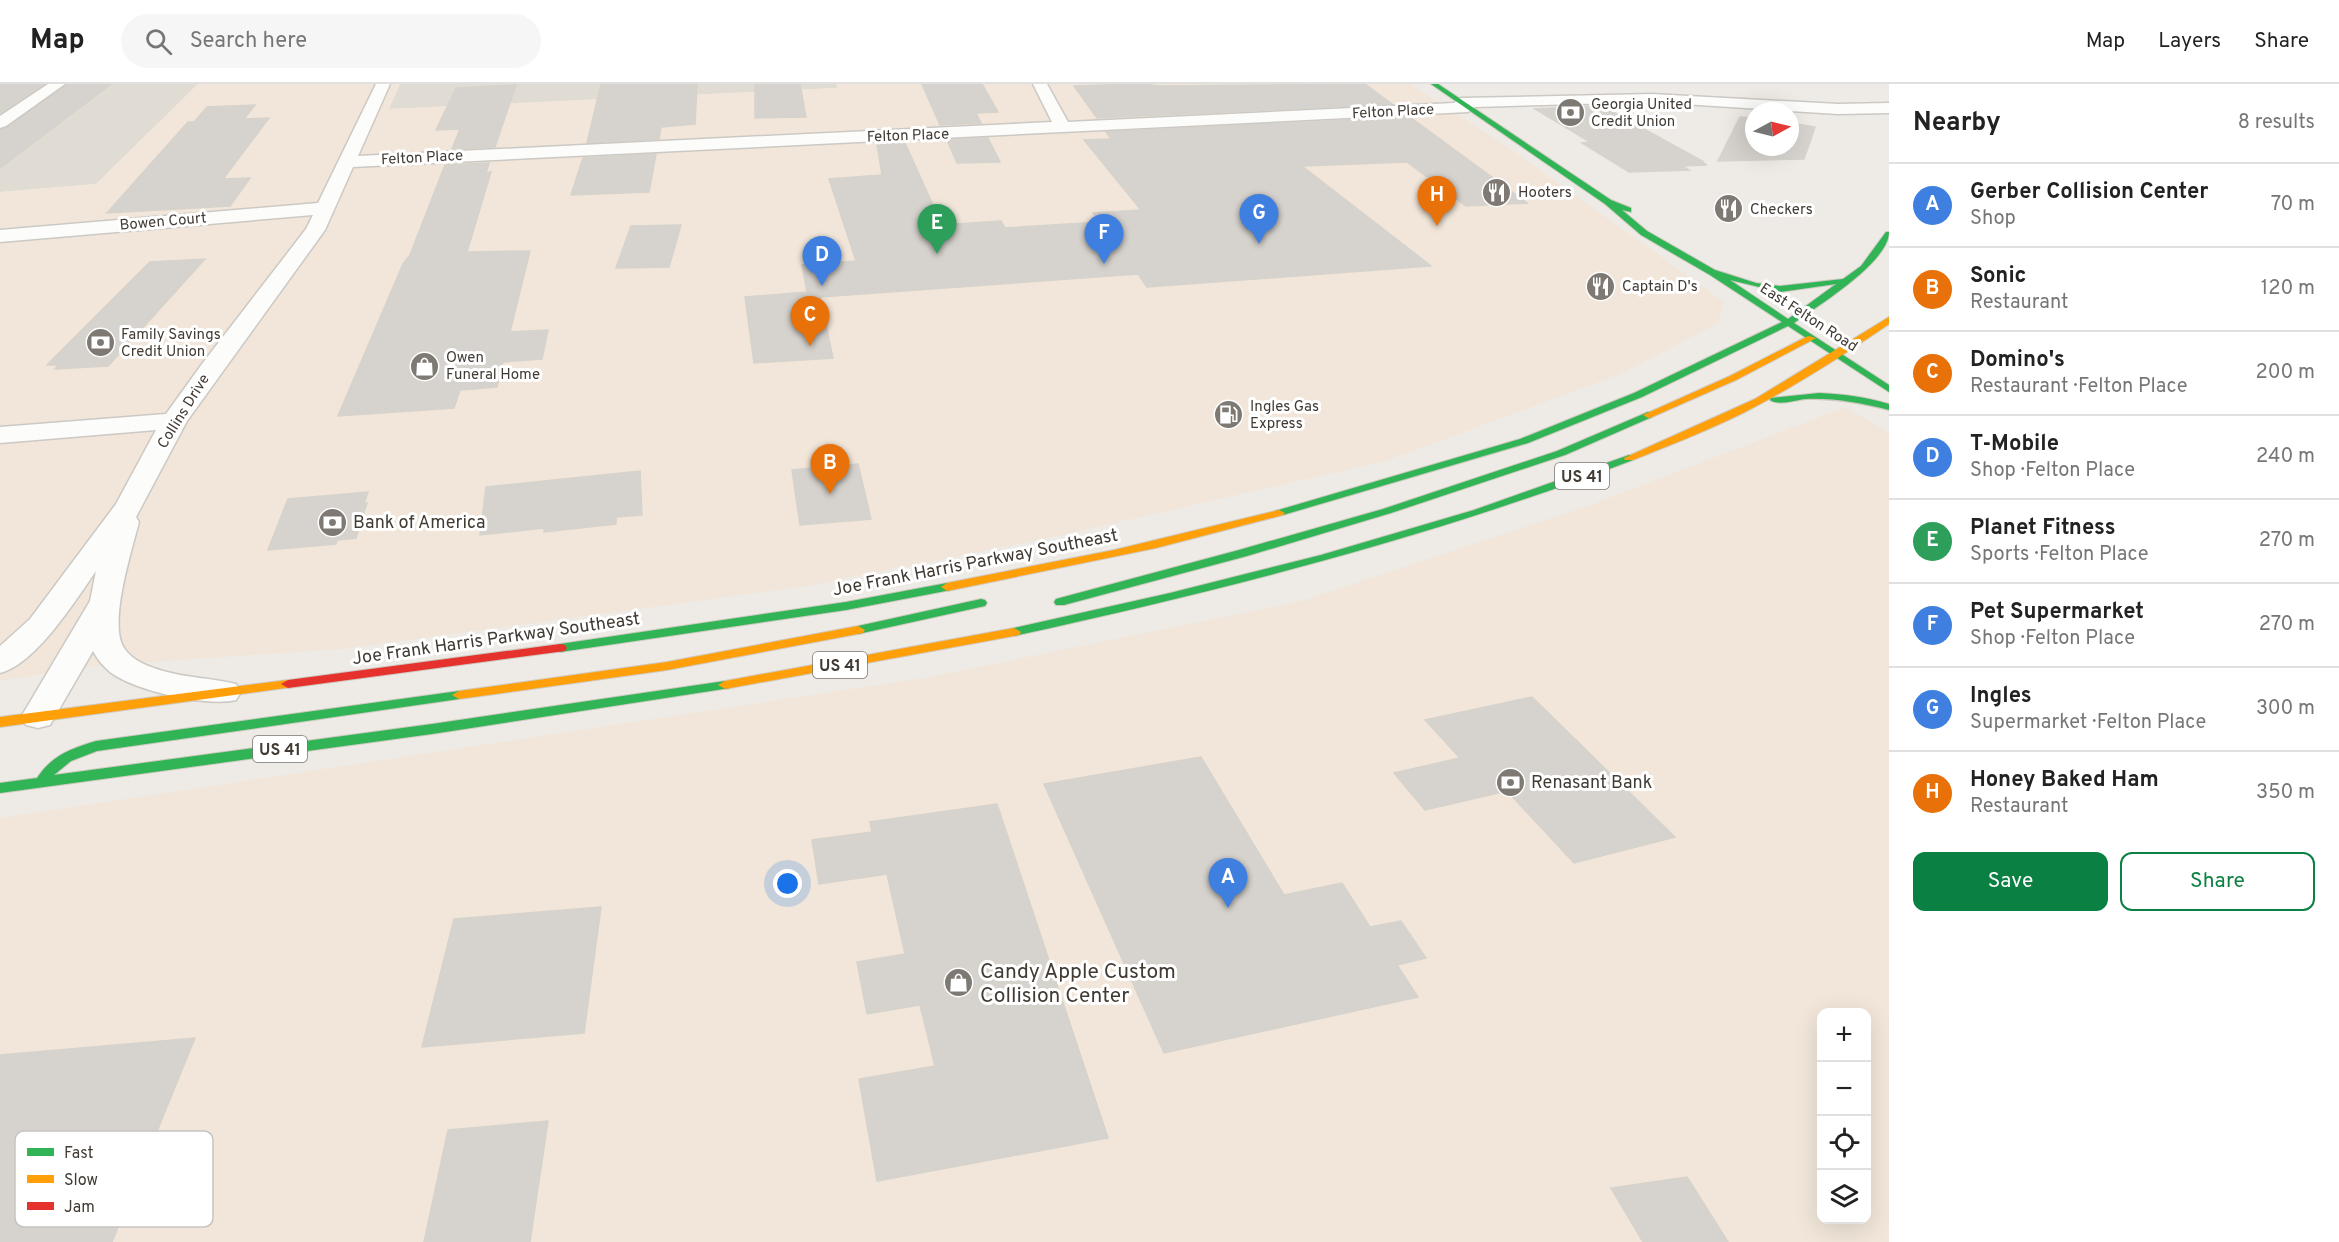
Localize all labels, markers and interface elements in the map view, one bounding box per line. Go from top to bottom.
search box [121,14,541,68]
text: Map [30,23,85,59]
icon: search [142,25,175,58]
text: Search here [190,28,307,55]
text: Map [2086,28,2125,55]
text: Layers [2158,28,2221,55]
text: Share [2254,28,2309,55]
place label: Georgia United Credit Union [1591,96,1692,132]
bank icon: Georgia United Credit Union [1554,97,1586,129]
street label: Felton Place [1352,101,1435,124]
north arrow [1745,102,1799,156]
text: Nearby [1913,107,2001,140]
text: 8 results [2238,110,2315,136]
street label: Felton Place [867,126,949,147]
street label: Felton Place [381,147,464,170]
pin: H [1418,176,1456,226]
restaurant icon: Hooters [1481,176,1513,208]
text: Gerber Collision Center [1970,179,2209,206]
place label: Hooters [1518,184,1572,203]
text: A [1925,192,1940,218]
text: 70 m [2271,192,2315,218]
restaurant icon: Checkers [1713,193,1745,225]
pin: G [1240,194,1278,244]
place label: Checkers [1750,201,1813,220]
pin: E [918,204,956,254]
text: Shop [1970,206,2016,232]
street label: Bowen Court [119,209,207,236]
pin: F [1084,214,1124,264]
pin: D [802,236,842,286]
text: Sonic [1970,263,2027,290]
restaurant icon: Captain D's [1585,270,1617,302]
text: B [1926,276,1939,302]
text: 120 m [2261,276,2315,302]
place label: Captain D's [1622,278,1698,297]
street label: East Felton Road [1756,280,1861,357]
text: Restaurant [1970,290,2069,316]
pin: C [790,296,830,346]
place label: Family Savings Credit Union [121,326,221,362]
bank icon: Family Savings Credit Union [84,327,116,359]
text: Domino's [1970,347,2065,374]
place label: Owen Funeral Home [446,349,540,385]
shop icon: Owen Funeral Home [409,350,441,382]
text: C [1926,360,1939,386]
text: 200 m [2256,360,2315,386]
street label: Collins Drive [154,371,215,453]
text: Restaurant · Felton Place [1970,374,2188,400]
place label: Ingles Gas Express [1250,398,1319,434]
fuel station icon: Ingles Gas Express [1213,399,1245,431]
text: T-Mobile [1970,431,2059,458]
pin: B [810,444,850,494]
text: D [1925,444,1940,470]
text: 240 m [2256,444,2315,470]
text: Shop · Felton Place [1970,458,2135,484]
road number: US 41 [1555,463,1609,489]
bank icon: Bank of America [316,506,348,538]
place label: Bank of America [353,512,485,535]
text: Planet Fitness [1970,515,2116,542]
street label: Joe Frank Harris Parkway Southeast [831,524,1120,602]
text: E [1926,528,1939,554]
text: 270 m [2259,528,2315,554]
text: Sports · Felton Place [1970,542,2149,568]
text: Pet Supermarket [1970,599,2144,626]
street label: Joe Frank Harris Parkway Southeast [351,608,642,671]
text: F [1927,612,1938,638]
text: 270 m [2259,612,2315,638]
text: Shop · Felton Place [1970,626,2135,652]
road number: US 41 [813,652,867,678]
text: Ingles [1970,683,2032,710]
text: G [1926,696,1939,722]
text: 300 m [2256,696,2315,722]
text: Supermarket · Felton Place [1970,710,2206,736]
road number: US 41 [253,736,307,762]
bank icon: Renasant Bank [1494,766,1526,798]
text: Honey Baked Ham [1970,767,2159,794]
place label: Renasant Bank [1531,772,1652,795]
text: H [1925,780,1940,806]
text: 350 m [2256,780,2315,806]
text: Restaurant [1970,794,2069,820]
button: Save [1913,852,2108,911]
button: Share [2120,852,2315,911]
pin: A [1208,858,1248,908]
your location [773,869,802,898]
place label: Candy Apple Custom Collision Center [980,959,1176,1010]
shop icon: Candy Apple Custom Collision Center [943,967,975,999]
map controls [1817,1008,1871,1224]
button: + [1817,1008,1871,1062]
button: − [1817,1062,1871,1116]
button: locate [1817,1116,1871,1170]
legend [15,1131,213,1227]
text: Fast [64,1144,94,1164]
button: layers [1817,1170,1871,1224]
text: Slow [64,1171,98,1191]
text: Jam [64,1198,95,1218]

